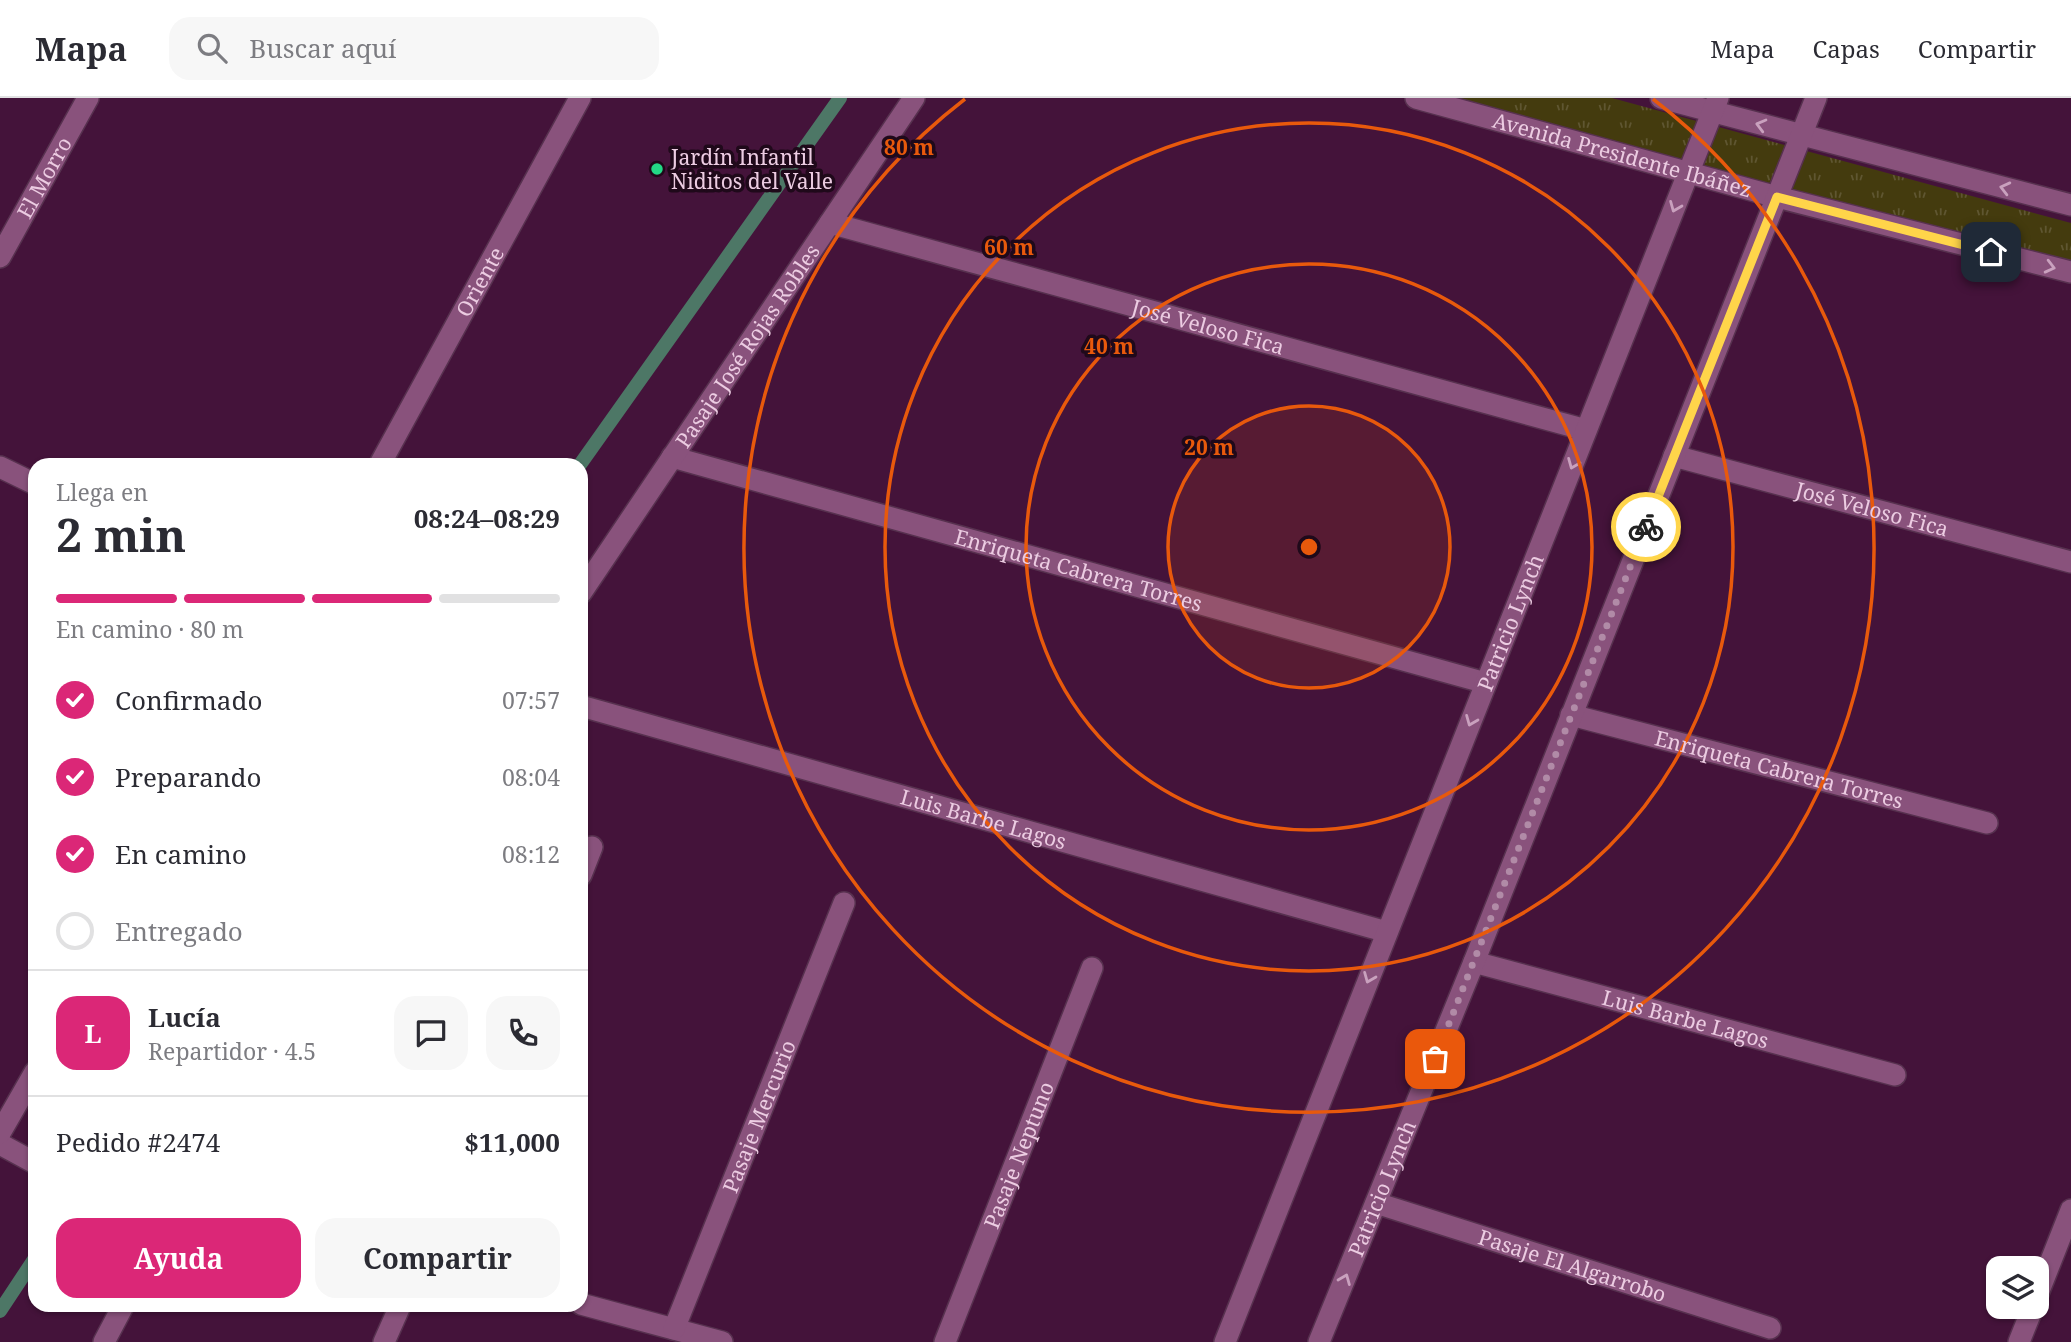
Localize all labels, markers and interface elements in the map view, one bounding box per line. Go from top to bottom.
search box [169,17,659,80]
text: Mapa [35,26,127,71]
icon: search [193,29,231,67]
text: Buscar aquí [249,30,396,66]
text: Mapa [1710,32,1774,65]
text: Capas [1812,32,1880,65]
text: Compartir [1918,32,2036,65]
street label: Avenida Presidente Ibáñez [1490,106,1755,203]
one-way arrow [1755,119,1767,133]
street label: El Morro [10,132,78,223]
text: 80 m [884,133,934,161]
place label: Jardín Infantil Niditos del Valle [670,143,833,195]
marker: Jardín Infantil Niditos del Valle [649,161,665,177]
one-way arrow [1999,182,2011,196]
one-way arrow [1669,200,1683,212]
pin [1961,222,2021,282]
text: 60 m [984,233,1034,261]
icon: home [1972,233,2010,271]
street label: Pasaje José Rojas Robles [669,238,826,453]
street label: Oriente [449,242,510,322]
one-way arrow [2044,259,2056,273]
street label: José Veloso Fica [1128,292,1288,361]
text: 40 m [1084,332,1134,360]
text: 20 m [1184,433,1234,461]
one-way arrow [1567,457,1581,469]
street label: José Veloso Fica [1792,475,1952,543]
text: Llega en [56,476,148,508]
courier [1611,492,1681,562]
text: 08:24–08:29 [414,500,560,536]
text: 2 min [56,503,186,565]
icon: bike [1627,508,1665,546]
street label: Enriqueta Cabrera Torres [952,522,1205,618]
centre of rings [1297,535,1321,559]
street label: Patricio Lynch [1470,550,1550,695]
text: En camino · 80 m [56,613,244,645]
icon: check [56,681,94,719]
text: Confirmado [115,682,262,718]
text: 07:57 [502,684,560,716]
one-way arrow [1466,714,1480,726]
street label: Enriqueta Cabrera Torres [1652,723,1906,815]
icon: check [56,758,94,796]
text: Preparando [115,759,262,795]
text: 08:04 [502,761,560,793]
street label: Luis Barbe Lagos [897,782,1070,855]
icon: check [56,835,94,873]
text: En camino [115,836,247,872]
text: 08:12 [502,838,560,870]
text: Entregado [115,913,243,949]
one-way arrow [1364,971,1378,983]
street label: Luis Barbe Lagos [1599,983,1772,1054]
button: chat [394,996,468,1070]
button: phone [486,996,560,1070]
text: Lucía [148,999,221,1035]
text: L [84,1015,102,1051]
pin [1405,1029,1465,1089]
text: Repartidor · 4.5 [148,1035,316,1067]
street label: Pasaje Mercurio [716,1036,802,1197]
icon: bag [1416,1040,1454,1078]
street label: Pasaje Neptuno [977,1077,1060,1232]
street label: Patricio Lynch [1341,1116,1422,1261]
text: Pedido #2474 [56,1124,220,1160]
text: $11,000 [464,1124,560,1160]
button: Ayuda [56,1218,301,1298]
button: Compartir [315,1218,560,1298]
street label: Pasaje El Algarrobo [1475,1222,1670,1308]
map controls [1986,1256,2049,1319]
button: layers [1986,1256,2049,1319]
one-way arrow [1336,1273,1350,1285]

